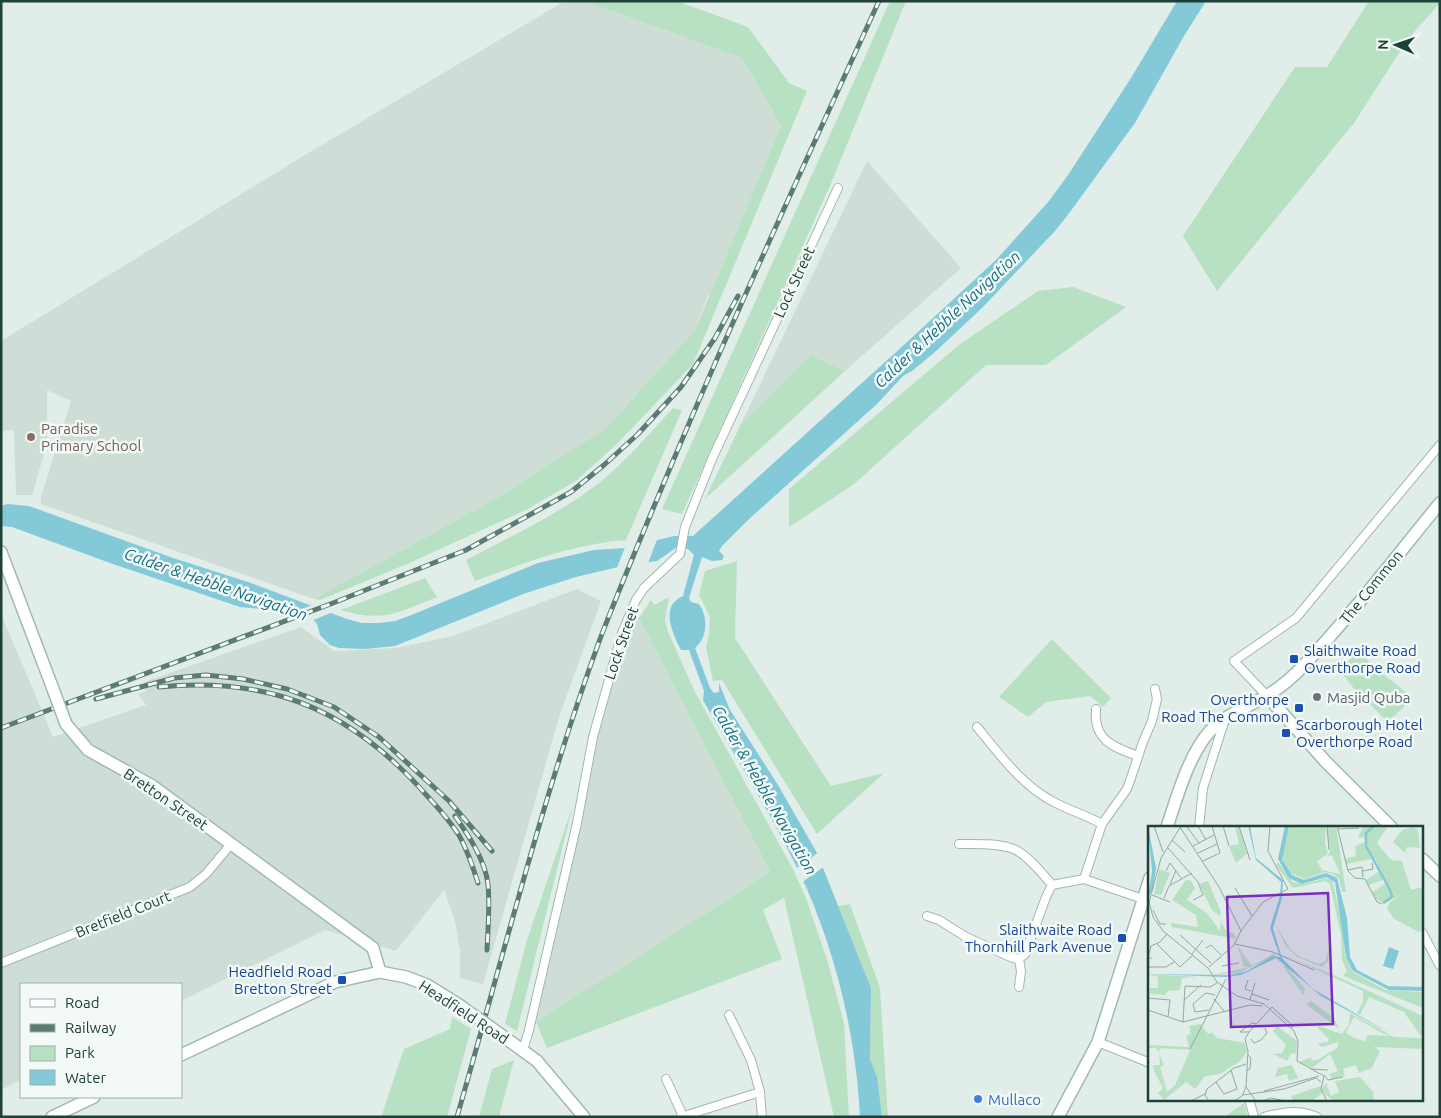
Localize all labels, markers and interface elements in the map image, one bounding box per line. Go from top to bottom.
north arrow [1371,20,1421,70]
text: N [1375,39,1391,50]
street label: Lock Street [770,244,818,320]
water label: Calder & Hebble Navigation [871,247,1023,391]
place label: Paradise Primary School [41,420,142,454]
marker: Paradise Primary School [25,431,37,443]
water label: Calder & Hebble Navigation [122,544,310,624]
street label: The Common [1336,547,1406,627]
street label: Lock Street [601,604,641,682]
place label: Slaithwaite Road Overthorpe Road [1304,642,1421,676]
marker: Slaithwaite Road Overthorpe Road [1288,653,1300,665]
place label: Masjid Quba [1327,689,1410,706]
place label: Overthorpe Road The Common [1161,691,1289,725]
marker: Masjid Quba [1311,691,1323,703]
water label: Calder & Hebble Navigation [709,702,821,878]
marker: Overthorpe Road The Common [1293,702,1305,714]
place label: Scarborough Hotel Overthorpe Road [1296,716,1423,750]
marker: Scarborough Hotel Overthorpe Road [1280,727,1292,739]
street label: Bretton Street [121,765,211,833]
inset map [1148,826,1424,1100]
street label: Bretfield Court [73,887,173,941]
place label: Slaithwaite Road Thornhill Park Avenue [965,921,1112,955]
marker: Slaithwaite Road Thornhill Park Avenue [1116,932,1128,944]
place label: Headfield Road Bretton Street [228,963,332,997]
marker: Headfield Road Bretton Street [336,974,348,986]
street label: Headfield Road [416,977,512,1047]
legend [20,983,182,1098]
text: Road [65,994,100,1011]
text: Railway [65,1019,116,1036]
text: Park [65,1044,95,1061]
text: Water [65,1069,106,1086]
place label: Mullaco [988,1091,1041,1108]
marker: Mullaco [972,1093,984,1105]

